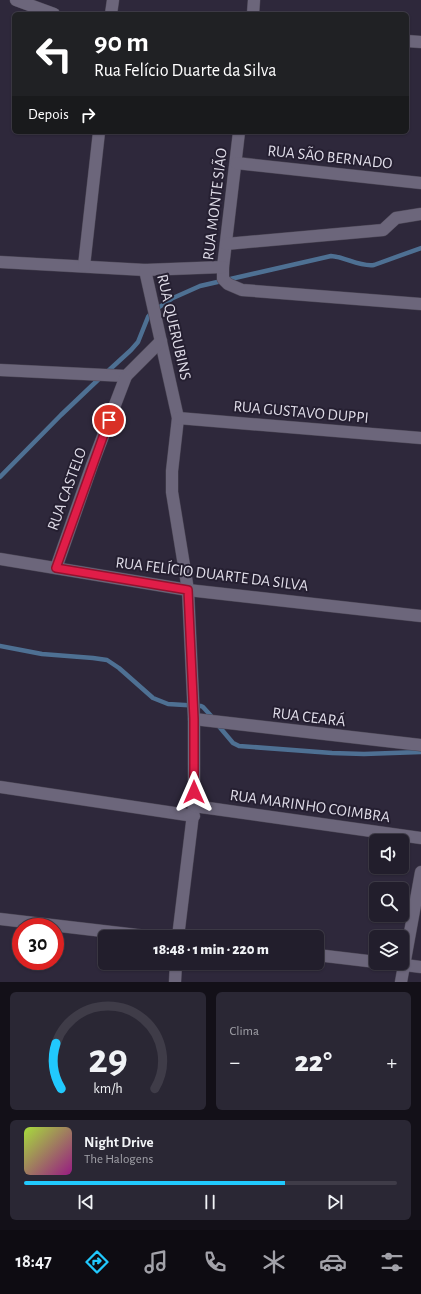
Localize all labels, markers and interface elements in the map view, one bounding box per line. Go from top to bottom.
icon: left [28,28,80,80]
text: 90 m [94,29,149,57]
text: Rua Felício Duarte da Silva [94,62,277,80]
icon: right [77,104,99,126]
text: Depois [28,107,69,122]
street label: RUA SÃO BERNADO [267,140,393,172]
street label: RUA MONTE SIÃO [198,147,230,261]
street label: RUA QUERUBINS [153,273,194,382]
street label: RUA GUSTAVO DUPPI [233,398,369,426]
pin [92,403,126,437]
icon: arrive [98,409,120,431]
street label: RUA CASTELO [45,445,89,533]
street label: RUA FELÍCIO DUARTE DA SILVA [115,552,310,594]
street label: RUA CEARÁ [271,703,347,729]
position arrow [173,771,215,813]
street label: RUA MARINHO COIMBRA [229,787,391,825]
map controls [369,834,409,970]
button: sound [369,834,409,874]
button: search [369,882,409,922]
speed limit sign: 30 [12,918,64,970]
button: layers [369,930,409,970]
text: 18:48 · 1 min · 220 m [153,942,269,957]
text: Clima [230,1025,259,1038]
text: 29 [88,1039,128,1080]
text: 22° [295,1047,332,1077]
text: − [230,1051,240,1073]
text: + [386,1051,397,1073]
text: km/h [93,1082,122,1096]
text: Night Drive [84,1135,154,1150]
text: The Halogens [84,1153,153,1166]
icon: previous [75,1191,97,1213]
icon: pause [199,1191,221,1213]
icon: next [324,1191,346,1213]
icon: directions [83,1248,111,1276]
icon: music [142,1248,170,1276]
icon: phone [201,1248,229,1276]
icon: climate [260,1248,288,1276]
icon: car [319,1248,347,1276]
icon: filters [378,1248,406,1276]
text: 18:47 [15,1253,52,1271]

